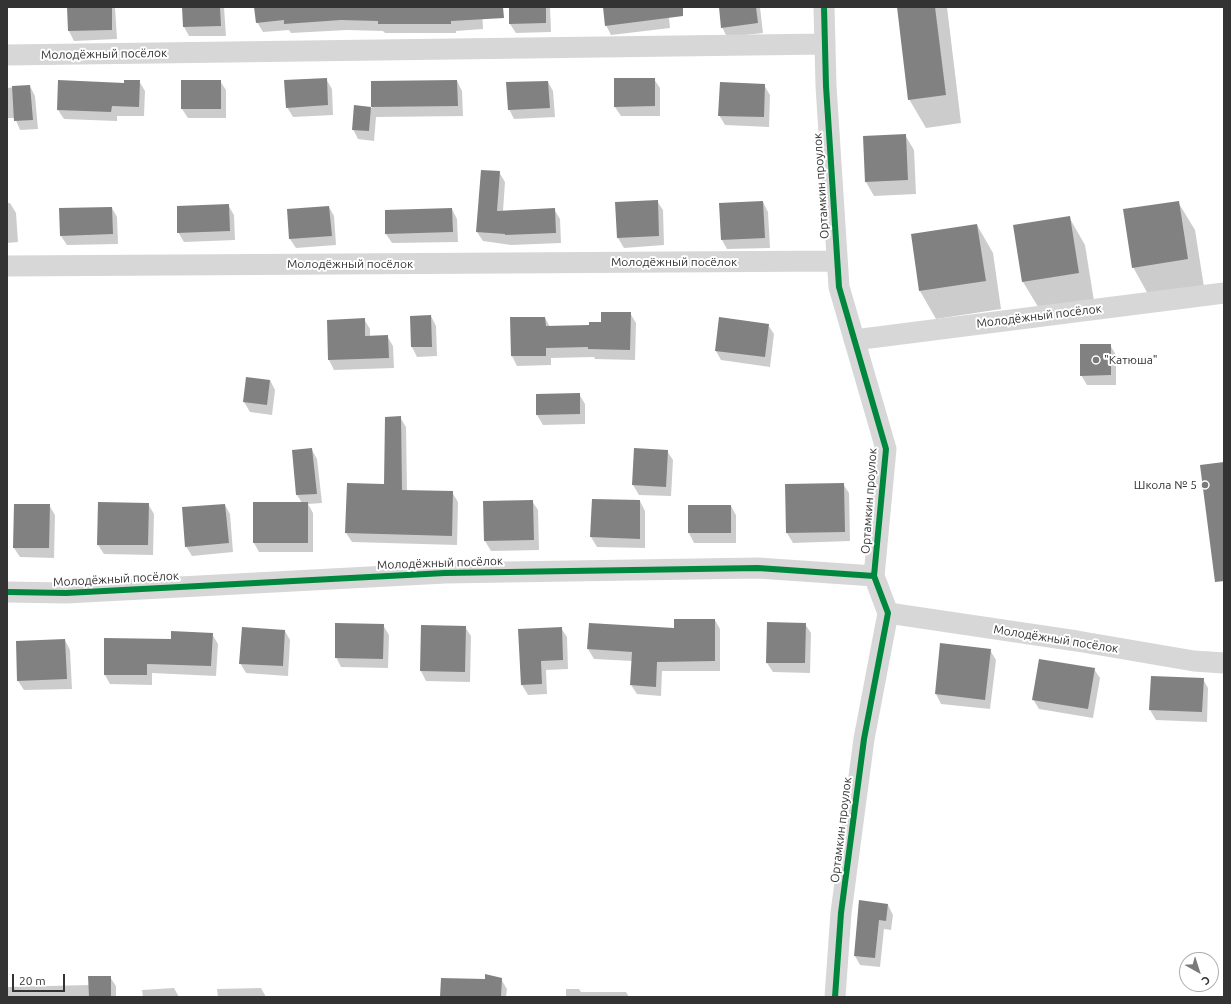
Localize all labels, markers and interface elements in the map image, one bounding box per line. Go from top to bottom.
street label: Молодёжный посёлок [41,46,167,62]
street label: Ортамкин проулок [810,132,832,240]
street label: Молодёжный посёлок [611,255,737,269]
street label: Молодёжный посёлок [287,257,413,271]
street label: Молодёжный посёлок [976,301,1102,331]
place label: "Катюша" [1104,353,1158,367]
marker: "Катюша" [1091,355,1101,365]
street label: Ортамкин проулок [858,447,880,555]
place label: Школа № 5 [1134,478,1197,492]
marker: Школа № 5 [1200,480,1210,490]
street label: Молодёжный посёлок [377,554,503,572]
street label: Молодёжный посёлок [53,569,179,589]
street label: Молодёжный посёлок [993,622,1119,656]
street label: Ортамкин проулок [827,776,855,884]
north arrow [1179,952,1219,992]
scale bar [14,966,67,992]
text: 20 m [19,974,46,987]
text: С [1199,974,1212,987]

